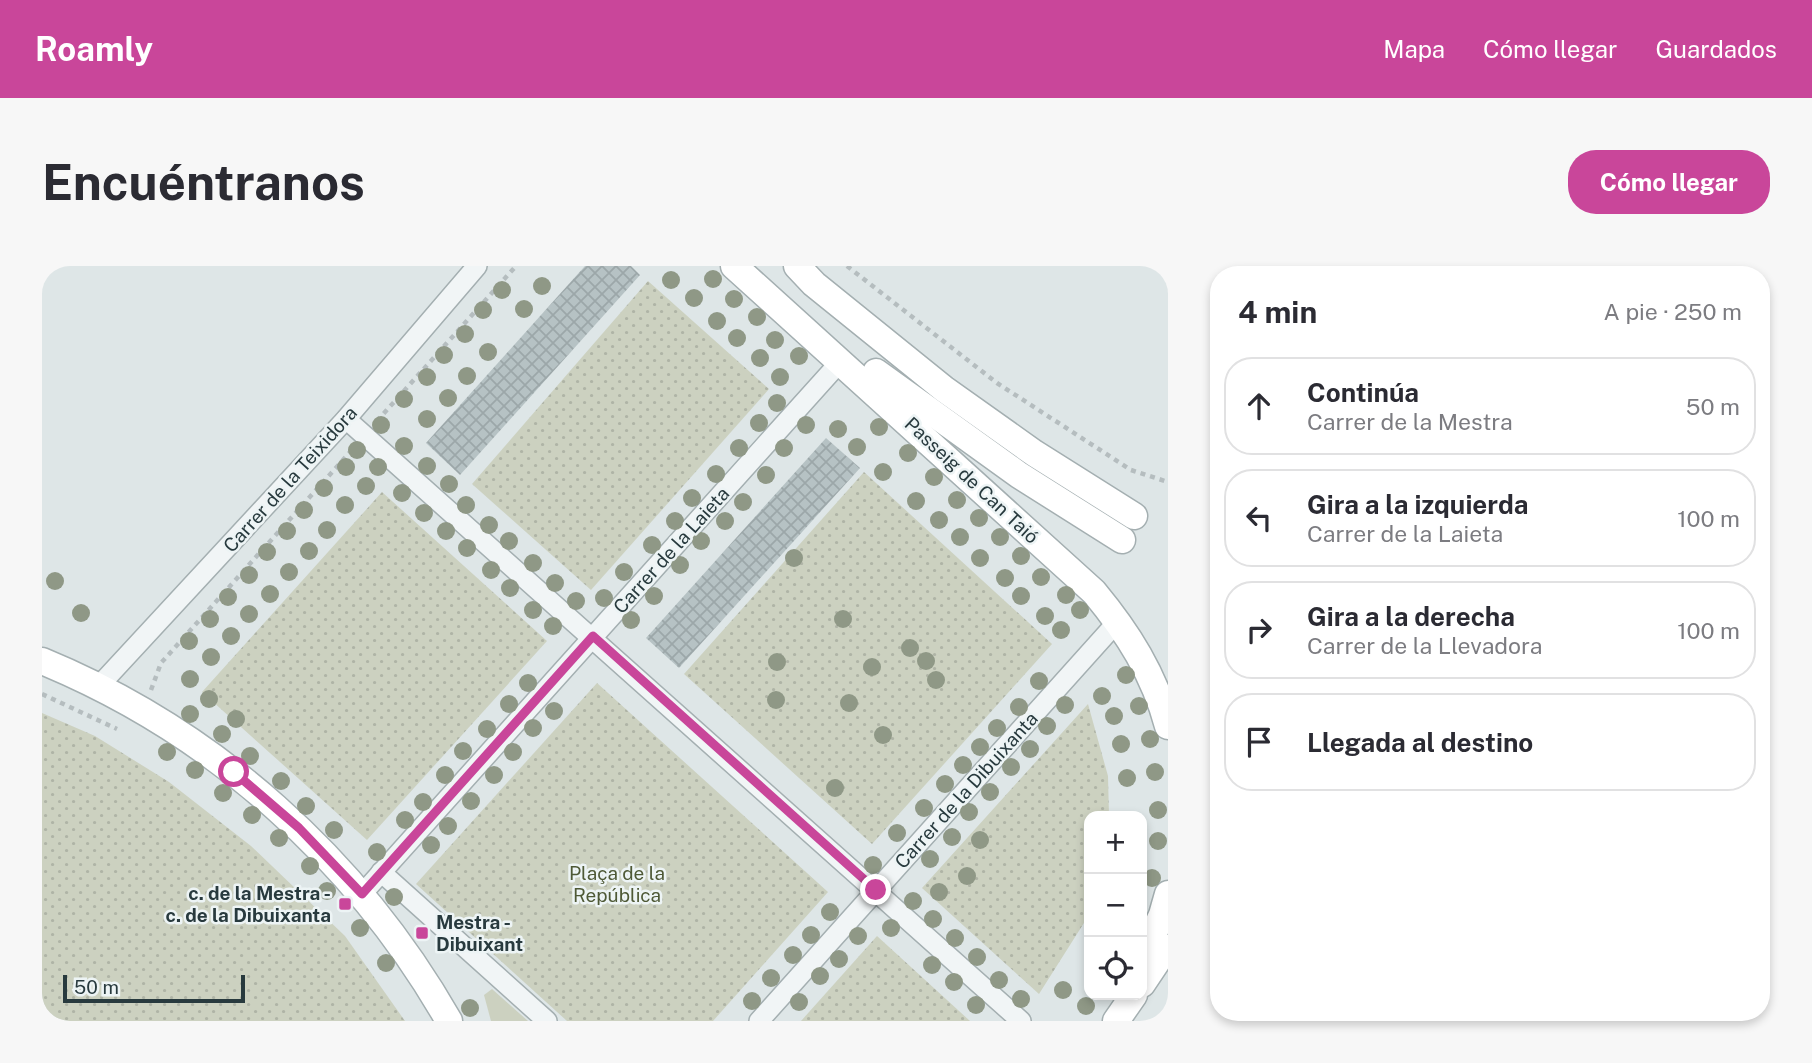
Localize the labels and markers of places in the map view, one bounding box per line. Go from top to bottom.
place label: c. de la Mestra - c. de la Dibuixanta [166,882,331,926]
marker: c. de la Mestra - c. de la Dibuixanta [337,896,353,912]
place label: Mestra - Dibuixant [436,911,523,955]
marker: Mestra - Dibuixant [414,925,430,941]

